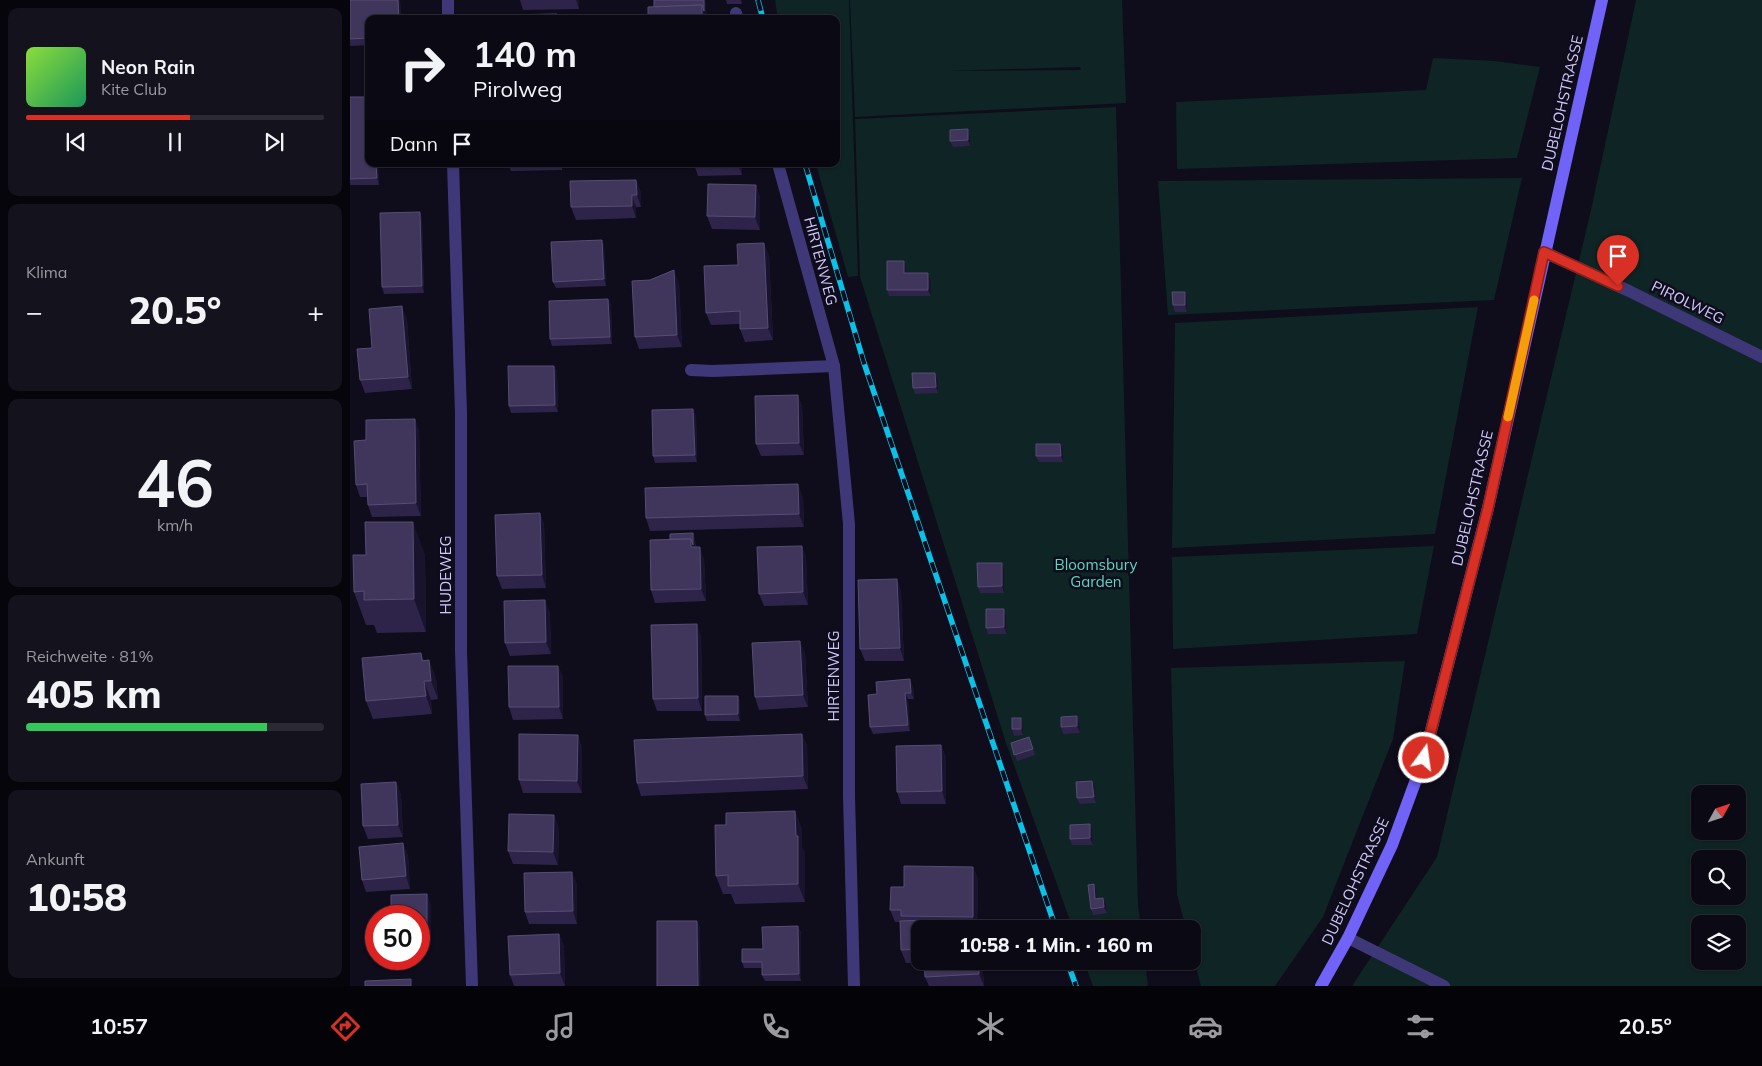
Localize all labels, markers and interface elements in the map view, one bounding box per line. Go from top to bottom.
text: 140 m [473,32,577,76]
street label: DUBELOHSTRASSE [1537,33,1587,173]
icon: right [390,35,455,100]
text: Neon Rain [101,55,195,79]
text: Pirolweg [473,75,562,103]
text: Kite Club [101,79,167,99]
icon: previous [62,128,90,156]
icon: pause [161,128,189,156]
icon: next [260,128,288,156]
icon: arrive [448,130,476,158]
text: Dann [390,132,438,156]
street label: HIRTENWEG [800,215,842,307]
pin [1597,235,1639,286]
icon: arrive [1604,242,1632,270]
text: Klima [26,262,67,282]
street label: PIROLWEG [1648,276,1728,328]
text: 20.5° [129,286,221,334]
text: − [26,294,43,329]
text: + [307,294,324,329]
street label: DUBELOHSTRASSE [1447,428,1497,568]
text: 46 [136,442,214,523]
text: km/h [157,515,193,535]
street label: HUDEWEG [436,536,455,614]
park label: Bloomsbury Garden [1054,555,1138,591]
street label: HIRTENWEG [824,631,843,721]
text: Reichweite · 81% [26,646,153,666]
text: 405 km [26,670,162,718]
position arrow [1397,731,1449,783]
north arrow [1691,785,1746,840]
map controls [1691,785,1746,970]
street label: DUBELOHSTRASSE [1317,814,1393,948]
text: Ankunft [26,849,85,869]
button: search [1691,850,1746,905]
text: 10:58 [26,873,127,921]
speed limit sign: 50 [365,905,430,970]
button: layers [1691,915,1746,970]
text: 10:58 · 1 Min. · 160 m [959,933,1153,957]
icon: directions [328,1009,363,1044]
icon: music [543,1009,578,1044]
icon: phone [758,1009,793,1044]
icon: climate [973,1009,1008,1044]
icon: car [1188,1009,1223,1044]
icon: filters [1403,1009,1438,1044]
text: 10:57 [90,1012,148,1040]
text: 20.5° [1619,1012,1672,1040]

